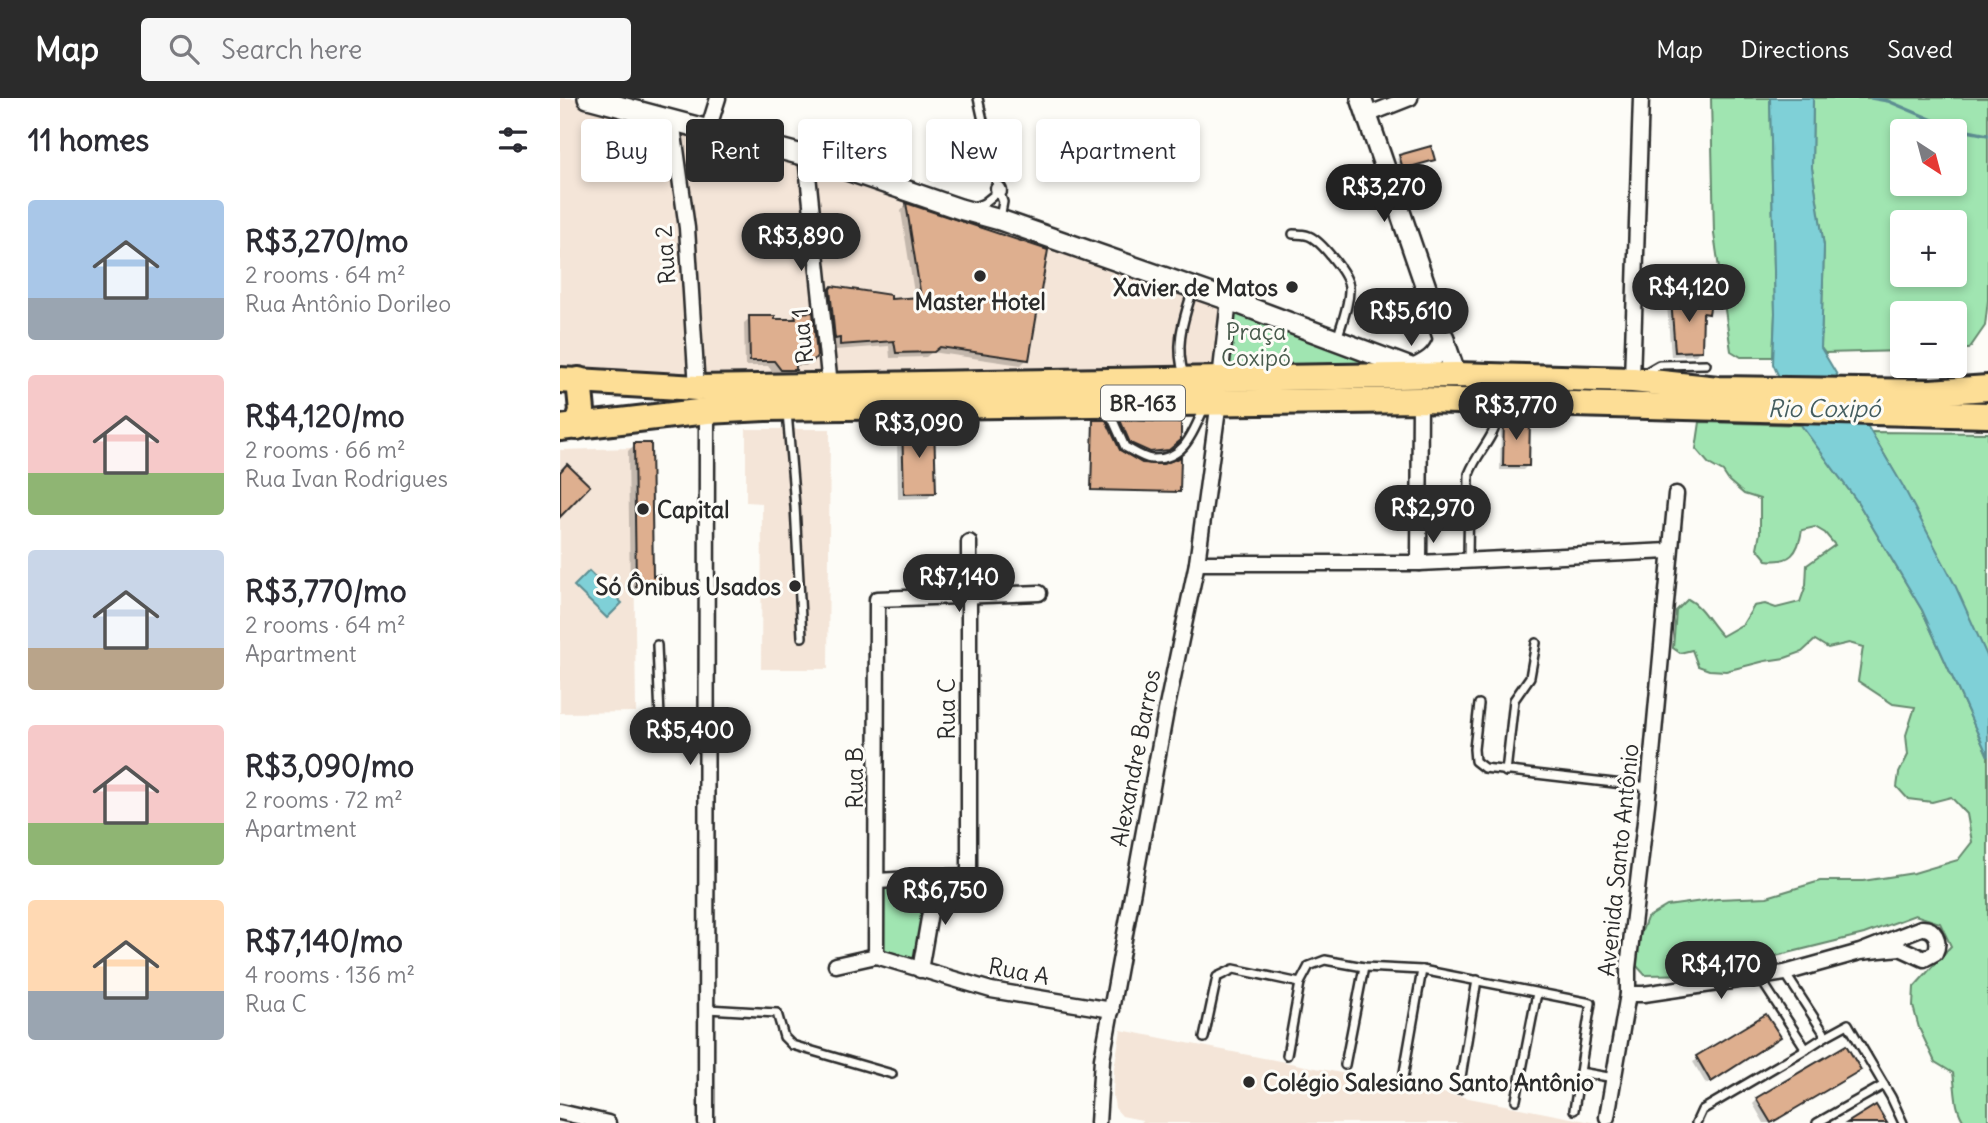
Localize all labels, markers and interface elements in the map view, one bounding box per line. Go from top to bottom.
search box [141,18,631,81]
text: Map [35,28,99,70]
icon: search [165,30,203,68]
text: Search here [221,33,362,66]
text: Map [1656,34,1703,64]
text: Directions [1741,34,1849,64]
text: Saved [1887,34,1953,64]
chip: Buy [581,119,672,182]
chip: Rent [686,119,784,182]
chip: Filters [798,119,912,182]
chip: New [926,119,1022,182]
chip: Apartment [1036,119,1200,182]
north arrow [1890,119,1967,196]
map controls [1890,119,1967,378]
text: 11 homes [28,121,149,159]
icon: filters [494,121,532,159]
pin: R$3,270 [1319,164,1449,224]
text: R$3,270 [1342,172,1426,201]
button: + [1890,210,1967,287]
pin: R$3,890 [736,214,866,273]
text: R$3,890 [758,221,844,250]
text: R$3,270/mo [245,222,408,260]
street label: Rua 2 [648,225,682,285]
icon: home [84,228,168,312]
text: 2 rooms · 64 m² [245,260,406,289]
pin: R$4,120 [1624,264,1754,324]
marker: Master Hotel [972,268,988,284]
text: R$4,120 [1648,272,1730,301]
place label: Xavier de Matos [1113,273,1278,302]
marker: Xavier de Matos [1284,279,1300,295]
place label: Master Hotel [914,287,1046,316]
pin: R$5,610 [1346,288,1476,348]
text: Rua Antônio Dorileo [245,289,451,318]
text: R$5,610 [1370,296,1452,325]
button: − [1890,301,1967,378]
street label: Rua 1 [785,307,819,365]
park label: Praça Coxipó [1221,317,1291,372]
pin: R$3,770 [1451,382,1581,442]
road number: BR-163 [1101,386,1185,420]
text: R$3,770 [1475,390,1557,419]
water label: Rio Coxipó [1768,393,1882,423]
text: R$4,120/mo [245,397,405,435]
pin: R$3,090 [854,400,984,460]
icon: home [84,403,168,487]
text: R$3,090 [875,408,963,437]
text: 2 rooms · 66 m² [245,435,406,464]
text: Rua Ivan Rodrigues [245,464,448,493]
pin: R$2,970 [1368,486,1498,545]
text: R$2,970 [1391,493,1475,522]
place label: Capital [657,495,729,524]
marker: Capital [635,501,651,517]
pin: R$7,140 [894,554,1024,614]
text: R$7,140 [919,562,999,591]
place label: Só Ônibus Usados [596,571,781,601]
text: R$3,770/mo [245,572,407,610]
icon: home [84,578,168,662]
marker: Só Ônibus Usados [787,578,803,594]
text: 2 rooms · 64 m² [245,610,406,639]
text: Apartment [245,639,357,668]
street label: Alexandre Barros [1104,667,1166,849]
street label: Rua C [932,678,961,740]
pin: R$5,400 [625,708,755,767]
text: R$5,400 [646,715,734,744]
street label: Avenida Santo Antônio [1591,742,1645,978]
text: R$3,090/mo [245,747,414,785]
street label: Rua B [840,747,869,809]
icon: home [84,753,168,837]
text: 2 rooms · 72 m² [245,785,403,814]
text: Apartment [245,814,357,843]
pin: R$6,750 [880,868,1010,927]
text: R$6,750 [902,875,988,904]
text: R$7,140/mo [245,922,403,960]
icon: home [84,928,168,1012]
pin: R$4,170 [1656,942,1786,1001]
text: R$4,170 [1681,949,1761,978]
street label: Rua A [986,951,1052,991]
text: 4 rooms · 136 m² [245,960,415,989]
text: Rua C [245,989,307,1018]
place label: Colégio Salesiano Santo Antônio [1263,1068,1594,1097]
marker: Colégio Salesiano Santo Antônio [1241,1074,1257,1090]

